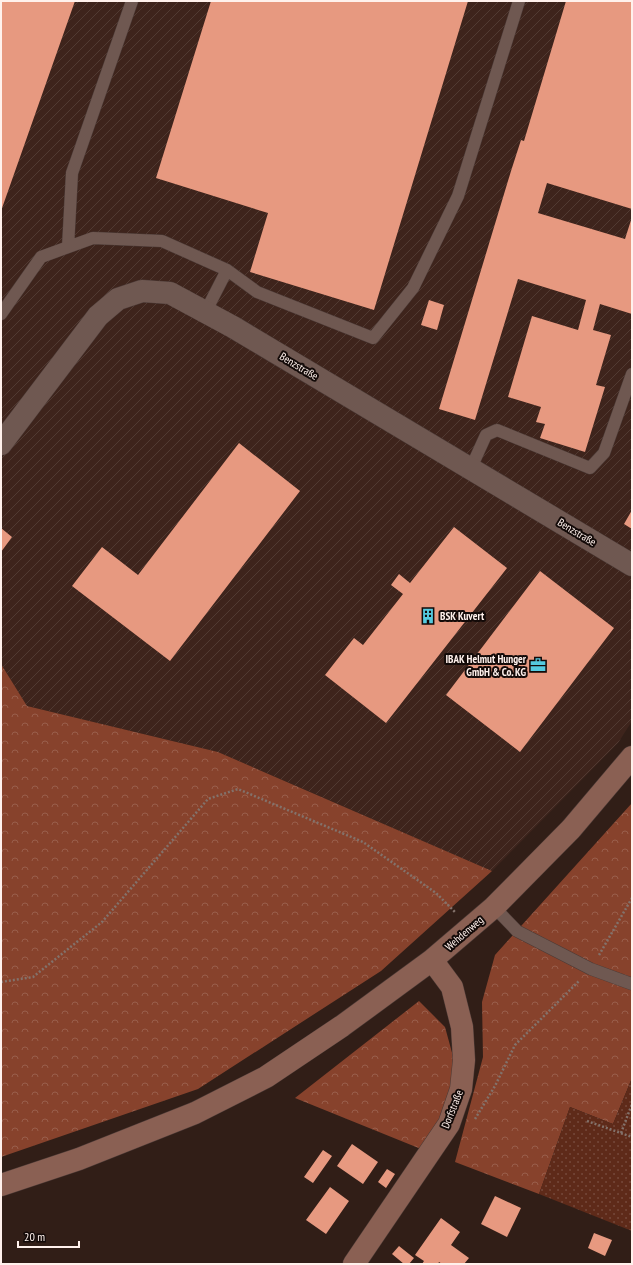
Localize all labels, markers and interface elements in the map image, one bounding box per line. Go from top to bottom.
street label: Benzstraße [277,349,321,383]
street label: Benzstraße [555,515,599,549]
building icon: BSK Kuvert [419,607,437,625]
place label: BSK Kuvert [440,609,485,623]
place label: IBAK Helmut Hunger GmbH & Co. KG [445,652,527,679]
office icon: IBAK Helmut Hunger GmbH & Co. KG [529,656,547,674]
street label: Wehdenweg [442,912,486,953]
street label: Dorfstraße [438,1087,466,1130]
scale bar [18,1223,79,1249]
text: 20 m [24,1229,45,1244]

